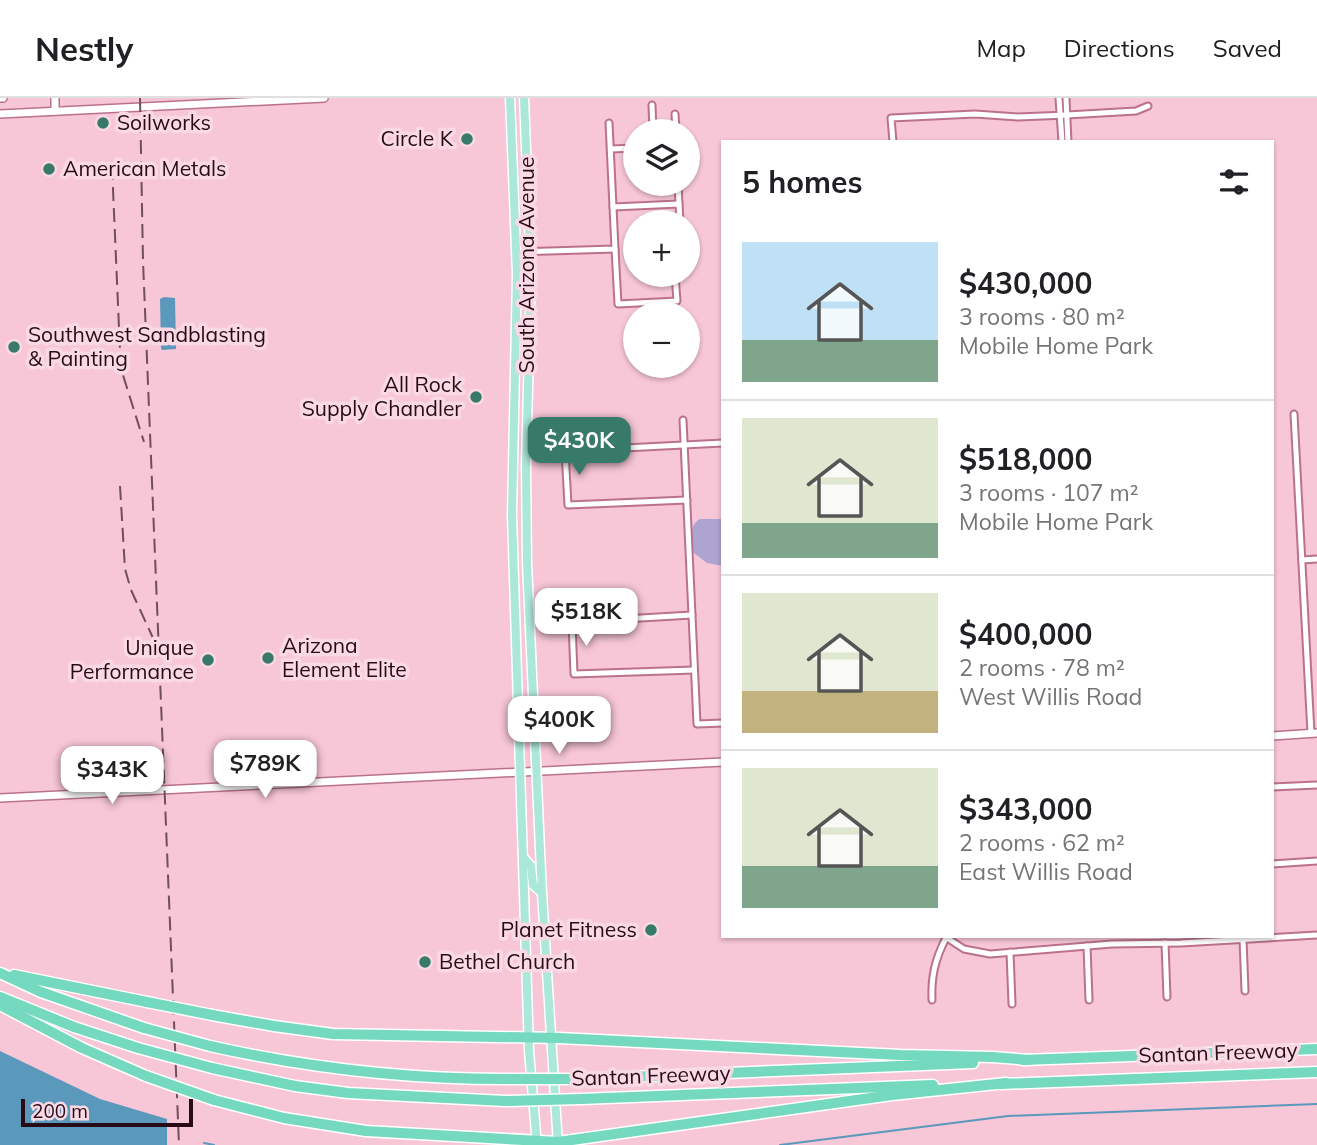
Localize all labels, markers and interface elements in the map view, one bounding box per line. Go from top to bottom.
text: Nestly [35,28,133,69]
text: Map [976,33,1026,63]
text: Directions [1064,33,1175,63]
text: Saved [1213,33,1282,63]
place label: Soilworks [117,109,211,135]
marker: Soilworks [95,115,111,131]
map controls [623,119,700,378]
button: layers [623,119,700,196]
place label: Circle K [381,125,454,151]
marker: Circle K [459,131,475,147]
place label: American Metals [63,155,226,181]
street label: South Arizona Avenue [513,157,539,373]
marker: American Metals [41,161,57,177]
text: 5 homes [742,163,863,201]
icon: filters [1215,163,1253,201]
button: + [623,210,700,287]
text: $430,000 [959,264,1092,302]
icon: home [798,270,882,354]
button: − [623,301,700,378]
text: 3 rooms · 80 m² [959,302,1125,331]
place label: Southwest Sandblasting & Painting [28,321,266,371]
text: Mobile Home Park [959,331,1153,360]
marker: Southwest Sandblasting & Painting [6,339,22,355]
place label: All Rock Supply Chandler [302,371,462,421]
marker: All Rock Supply Chandler [468,389,484,405]
pin: $430K [530,418,628,477]
text: $430K [544,425,614,454]
text: $518,000 [959,440,1092,478]
icon: home [798,446,882,530]
text: 3 rooms · 107 m² [959,478,1139,507]
text: Mobile Home Park [959,507,1153,536]
pin: $518K [537,588,635,648]
text: $518K [551,596,621,625]
text: $400,000 [959,615,1092,653]
icon: home [798,621,882,705]
place label: Arizona Element Elite [282,632,407,682]
place label: Unique Performance [70,634,194,684]
marker: Arizona Element Elite [260,650,276,666]
marker: Unique Performance [200,652,216,668]
text: 2 rooms · 78 m² [959,653,1125,682]
text: West Willis Road [959,682,1142,711]
pin: $400K [510,696,608,756]
text: $400K [524,704,594,733]
pin: $789K [216,740,314,800]
pin: $343K [63,746,161,806]
text: $789K [230,748,300,777]
text: $343K [77,754,147,783]
text: $343,000 [959,790,1092,828]
icon: home [798,796,882,880]
text: 2 rooms · 62 m² [959,828,1125,857]
text: East Willis Road [959,857,1133,886]
place label: Planet Fitness [500,916,637,942]
marker: Planet Fitness [643,922,659,938]
place label: Bethel Church [439,948,575,974]
marker: Bethel Church [417,954,433,970]
street label: Santan Freeway [1138,1036,1298,1068]
street label: Santan Freeway [571,1059,731,1091]
scale bar [21,1096,192,1128]
text: 200 m [32,1099,88,1123]

